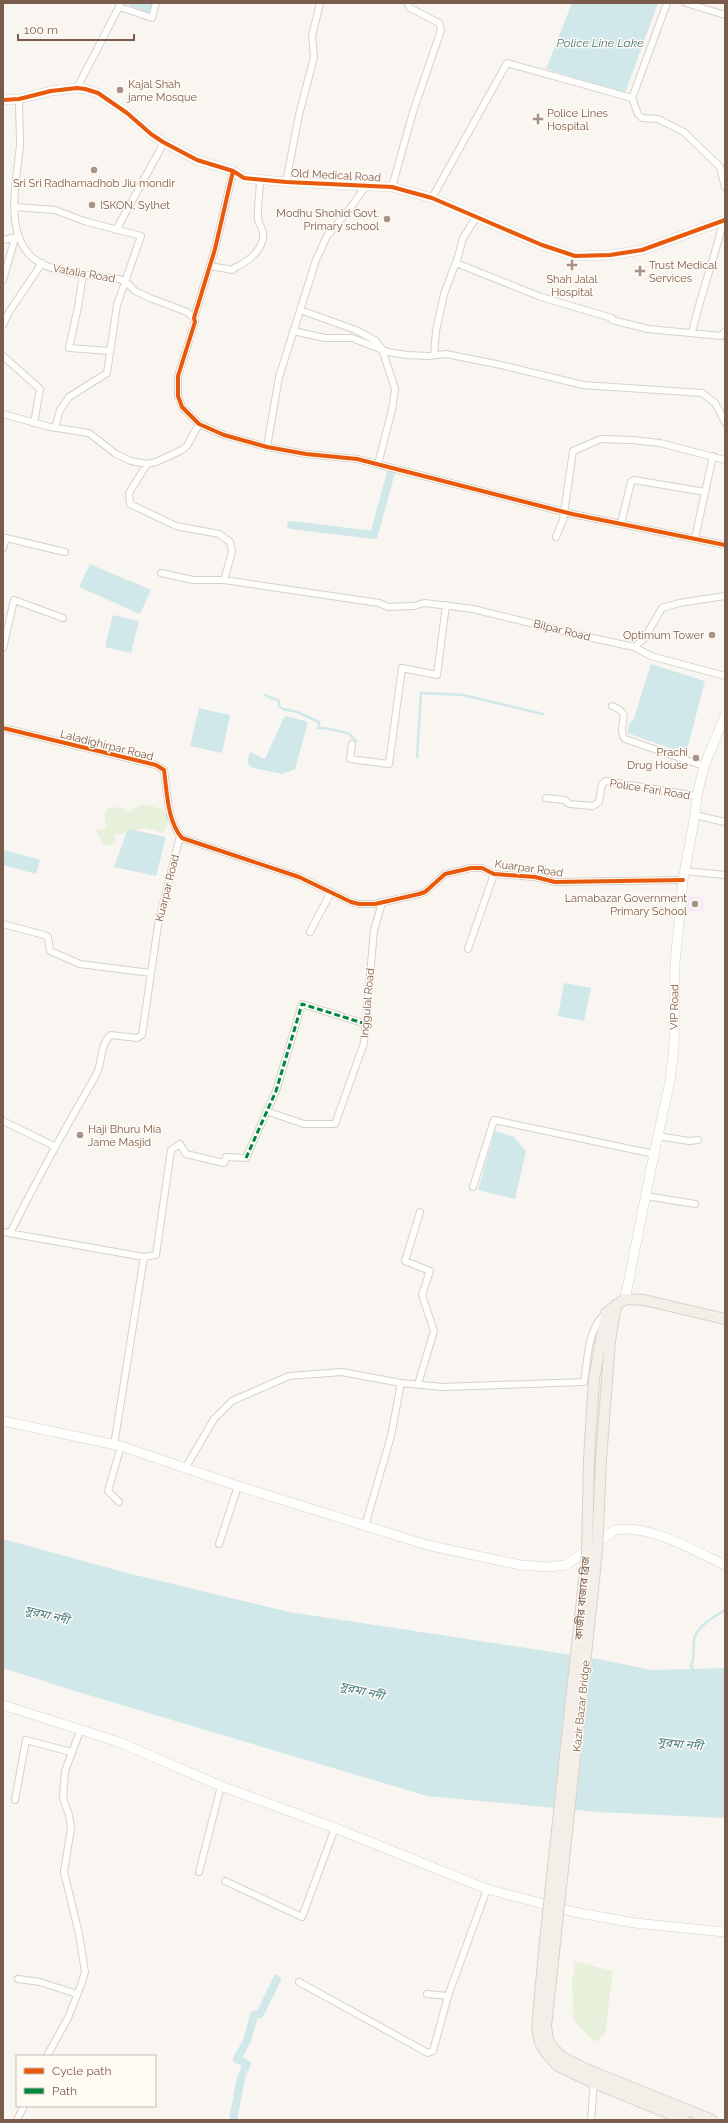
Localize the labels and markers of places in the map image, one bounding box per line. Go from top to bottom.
place label: Kajal Shah jame Mosque [126,78,198,104]
marker: Kajal Shah jame Mosque [115,85,125,95]
place label: Police Lines Hospital [547,107,608,133]
marker: Police Lines Hospital [532,113,544,125]
marker: Sri Sri Radhamadhob Jiu mondir [89,165,99,175]
place label: Sri Sri Radhamadhob Jiu mondir [13,177,175,190]
place label: ISKON, Sylhet [100,199,170,212]
marker: ISKON, Sylhet [87,200,97,210]
place label: Modhu Shohid Govt. Primary school [276,207,379,233]
marker: Modhu Shohid Govt. Primary school [382,214,392,224]
marker: Shah Jalal Hospital [566,259,578,271]
place label: Trust Medical Services [649,259,717,285]
marker: Trust Medical Services [634,265,646,277]
place label: Shah Jalal Hospital [546,273,598,299]
place label: Optimum Tower [623,629,704,642]
marker: Optimum Tower [707,630,717,640]
place label: Prachi Drug House [627,746,689,772]
marker: Prachi Drug House [691,753,701,763]
place label: Lamabazar Government Primary School [565,892,687,918]
marker: Lamabazar Government Primary School [690,899,700,909]
place label: Haji Bhuru Mia Jame Masjid [88,1123,161,1149]
marker: Haji Bhuru Mia Jame Masjid [75,1130,85,1140]

